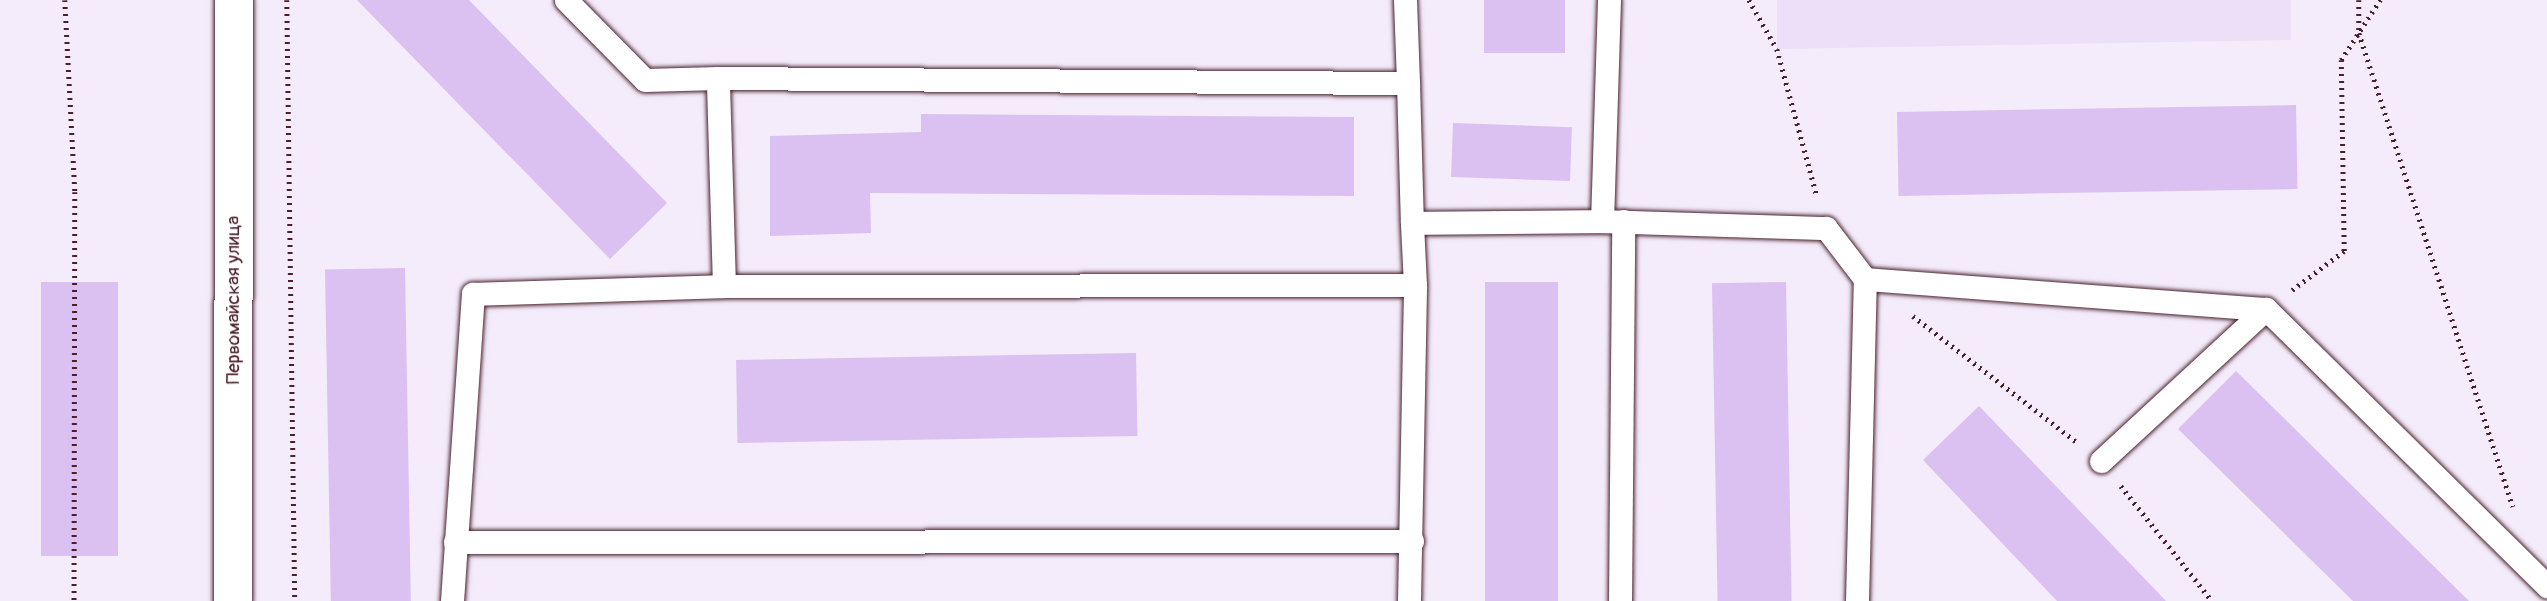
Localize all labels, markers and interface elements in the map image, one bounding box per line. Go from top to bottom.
street label: Первомайская улица [223,216,245,384]

